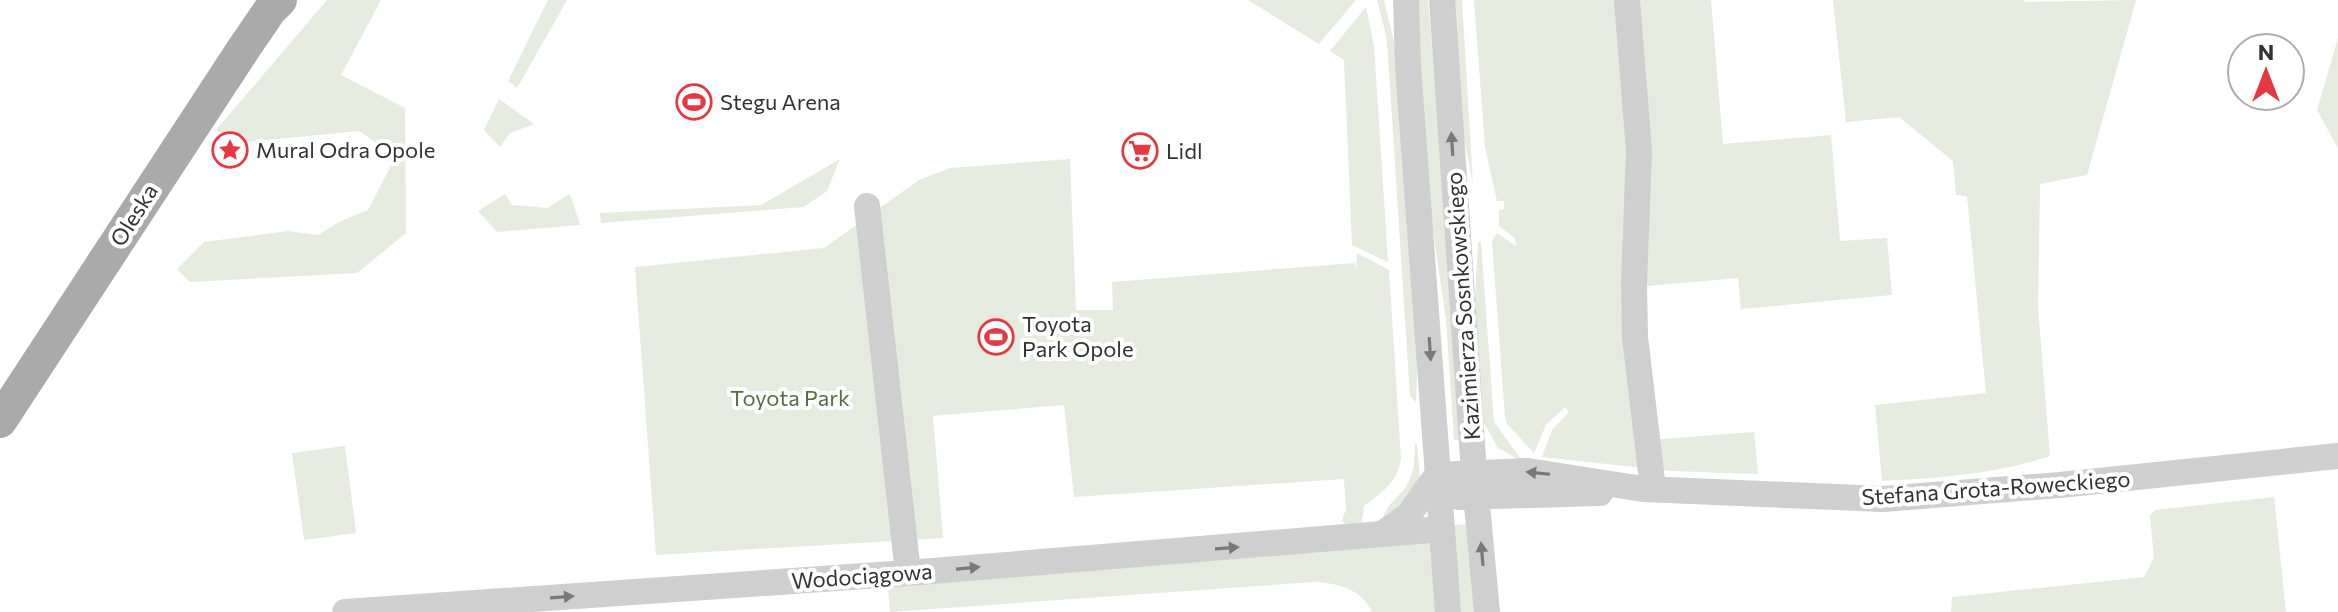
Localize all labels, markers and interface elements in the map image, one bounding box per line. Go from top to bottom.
north arrow [2226,32,2306,112]
text: N [2258,38,2274,65]
sports icon: Stegu Arena [675,83,713,121]
place label: Stegu Arena [720,88,841,115]
place icon: Mural Odra Opole [211,131,249,169]
one-way arrow [1445,131,1458,156]
supermarket icon: Lidl [1121,132,1159,170]
place label: Mural Odra Opole [256,136,435,163]
place label: Lidl [1166,137,1203,164]
street label: Kazimierza Sosnkowskiego [1440,171,1485,441]
street label: Oleska [104,178,163,251]
place label: Toyota Park Opole [1022,310,1134,362]
sports icon: Toyota Park Opole [977,318,1015,356]
one-way arrow [1424,337,1437,362]
park label: Toyota Park [730,384,850,411]
street label: Stefana Grota-Roweckiego [1861,465,2131,510]
one-way arrow [1525,466,1550,479]
one-way arrow [1215,541,1240,554]
one-way arrow [1475,541,1488,566]
street label: Wodociągowa [791,557,933,594]
one-way arrow [956,561,981,574]
one-way arrow [550,590,575,603]

